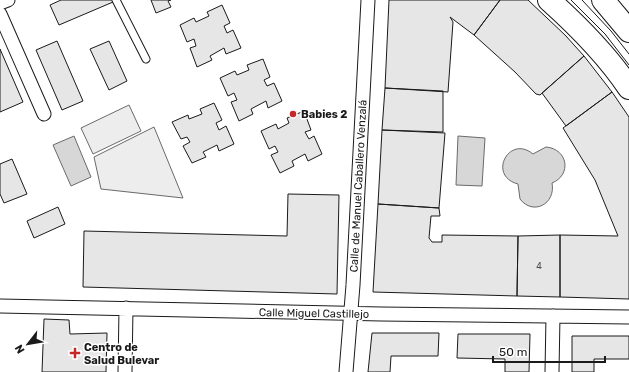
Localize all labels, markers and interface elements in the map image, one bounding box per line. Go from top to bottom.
street label: Calle de Manuel Caballero Venzalá [347,99,370,273]
place label: Babies 2 [301,108,347,121]
marker: Babies 2 [288,109,298,119]
house number: 4 [536,261,542,271]
street label: Calle Miguel Castillejo [259,306,369,321]
north arrow [8,324,48,364]
scale bar [493,338,605,364]
place label: Centro de Salud Bulevar [84,341,159,367]
text: N [12,342,27,356]
text: 50 m [499,345,527,359]
marker: Centro de Salud Bulevar [69,347,81,359]

